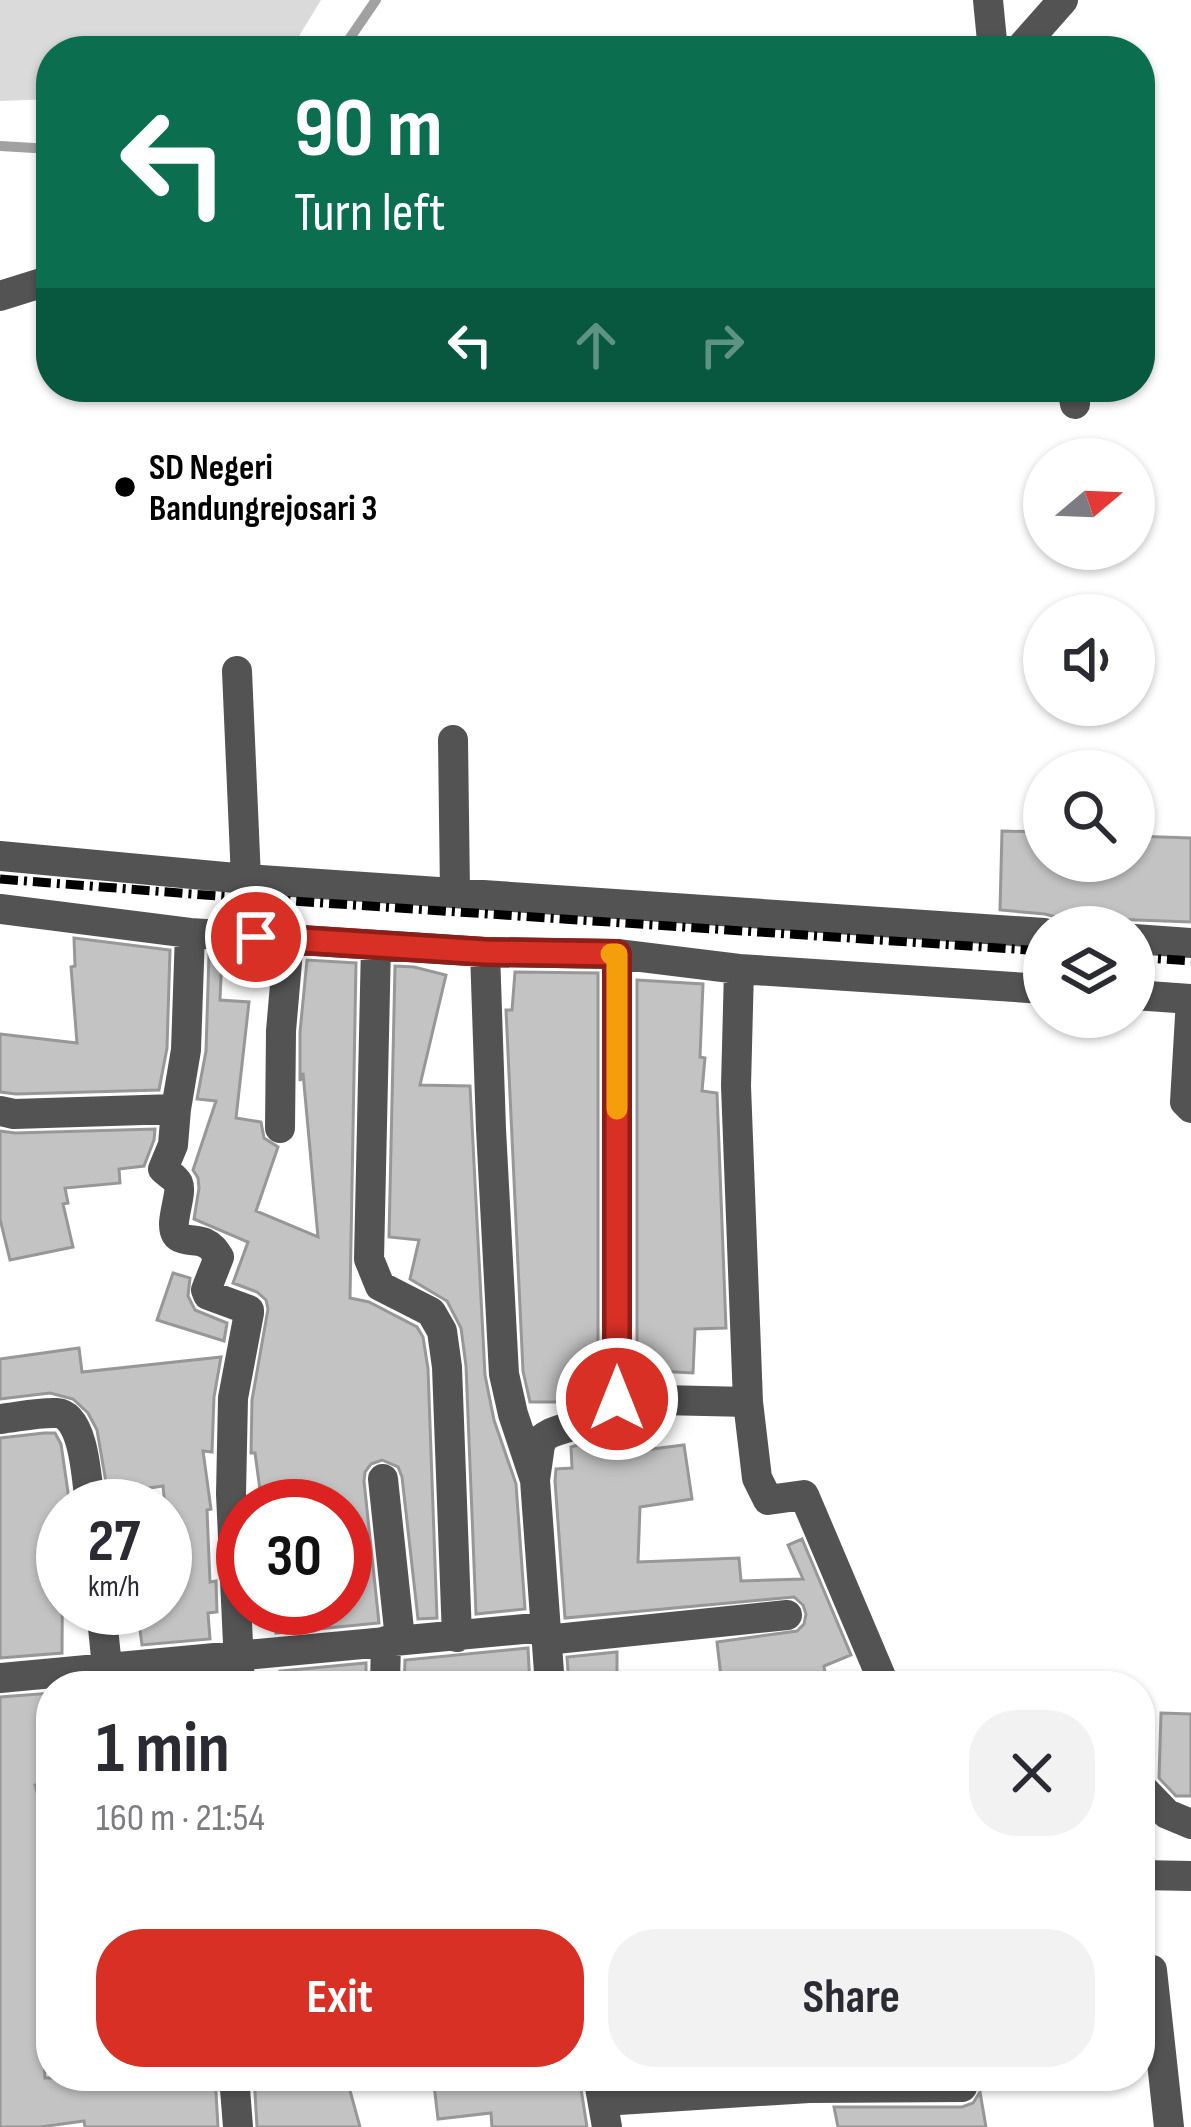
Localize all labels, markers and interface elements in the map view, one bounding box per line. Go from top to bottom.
text: 90 m [294,79,443,180]
icon: left [96,84,252,240]
text: Turn left [294,181,446,246]
icon: left [437,312,503,378]
icon: ahead [563,312,629,378]
icon: right [689,312,755,378]
north arrow [1023,438,1155,570]
map controls [1023,438,1155,1038]
place label: SD Negeri Bandungrejosari 3 [149,447,377,531]
marker: SD Negeri Bandungrejosari 3 [112,474,138,500]
button: sound [1023,594,1155,726]
button: search [1023,750,1155,882]
pin [205,886,307,988]
icon: arrive [223,904,289,970]
button: layers [1023,906,1155,1038]
position arrow [554,1336,680,1462]
speed limit sign: 30 [216,1479,372,1635]
text: 27 [88,1506,140,1578]
text: km/h [88,1569,140,1605]
text: 1 min [96,1706,230,1793]
button: close [969,1710,1095,1836]
text: 160 m · 21:54 [96,1795,265,1842]
button: Exit [96,1929,584,2067]
button: Share [608,1929,1095,2067]

